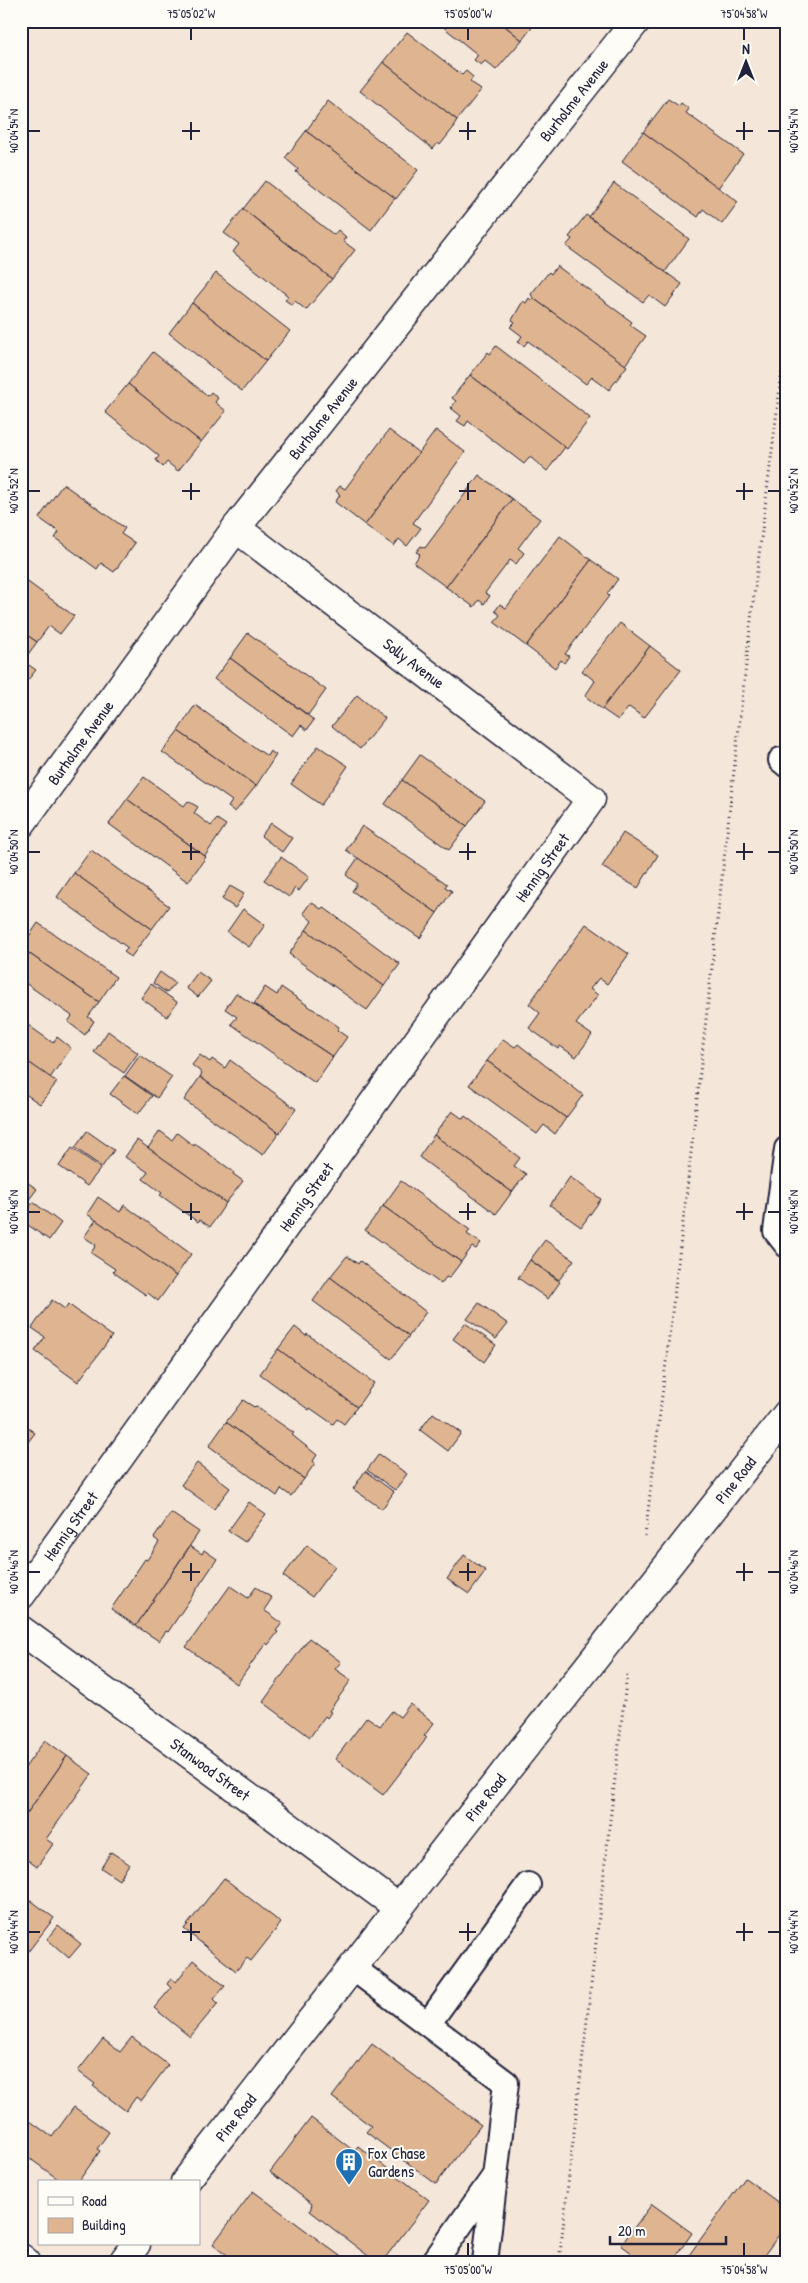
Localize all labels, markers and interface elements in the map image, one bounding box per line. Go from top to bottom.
text: 75°05'02"W [167,5,216,22]
text: 75°05'00"W [444,5,493,22]
text: 75°04'58"W [721,5,768,22]
north arrow [720,38,770,88]
text: N [742,39,750,58]
street label: Burholme Avenue [534,54,614,146]
text: 40°04'54"N [5,109,22,153]
text: 40°04'54"N [785,109,802,153]
street label: Burholme Avenue [283,372,363,464]
text: 40°04'52"N [5,468,22,514]
text: 40°04'52"N [785,468,802,514]
street label: Solly Avenue [379,633,450,694]
street label: Burholme Avenue [42,695,119,789]
street label: Hennig Street [510,828,575,906]
text: 40°04'50"N [5,830,22,874]
text: 40°04'50"N [785,830,802,874]
street label: Hennig Street [274,1157,339,1236]
text: 40°04'48"N [5,1190,22,1234]
text: 40°04'48"N [785,1190,802,1234]
street label: Pine Road [710,1451,761,1508]
street label: Hennig Street [38,1487,103,1565]
text: 40°04'46"N [5,1550,22,1594]
text: 40°04'46"N [785,1550,802,1594]
street label: Stanwood Street [166,1733,255,1806]
street label: Pine Road [460,1769,511,1826]
text: 40°04'44"N [5,1910,22,1954]
text: 40°04'44"N [785,1910,802,1954]
street label: Pine Road [210,2089,261,2146]
place label: Fox Chase Gardens [367,2142,426,2182]
building icon: Fox Chase Gardens [334,2147,364,2186]
legend [38,2180,200,2246]
text: Road [82,2190,107,2211]
scale bar [610,2213,727,2245]
text: Building [82,2214,126,2235]
text: 20 m [618,2220,645,2241]
text: 75°05'00"W [444,2261,493,2278]
text: 75°04'58"W [721,2261,768,2278]

